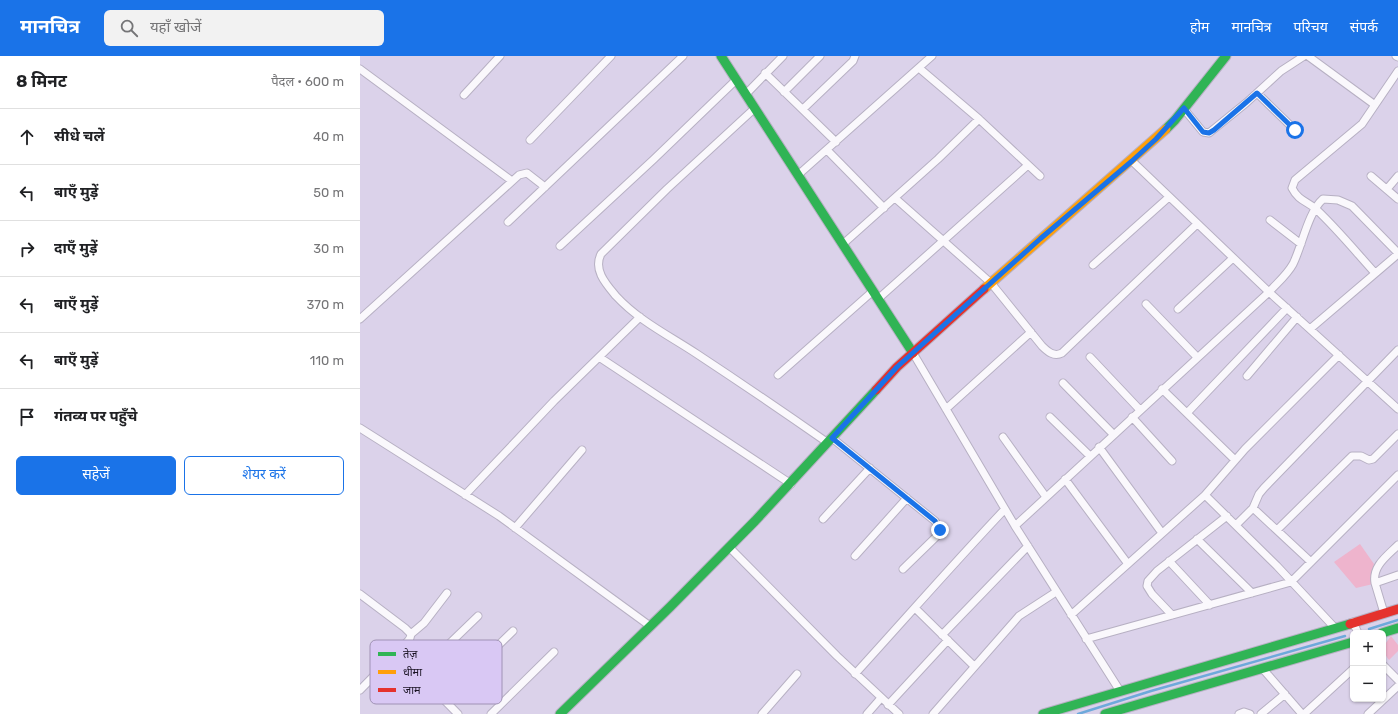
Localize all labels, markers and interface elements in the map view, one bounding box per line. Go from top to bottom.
search box [104,10,384,46]
text: मानचित्र [20,15,80,38]
icon: search [118,17,140,39]
text: यहाँ खोजें [150,18,201,36]
text: होम [1190,19,1209,36]
text: मानचित्र [1231,19,1272,36]
text: परिचय [1294,19,1328,36]
text: संपर्क [1350,19,1378,36]
text: 8 मिनट [16,71,67,91]
text: पैदल · 600 m [271,74,344,89]
route start [1286,121,1304,139]
icon: ahead [16,126,38,148]
text: सीधे चलें [54,127,104,145]
text: 40 m [313,129,344,144]
icon: left [16,182,38,204]
text: बाएँ मुड़ें [54,183,98,201]
text: 50 m [313,185,344,200]
icon: right [16,238,38,260]
text: दाएँ मुड़ें [54,239,97,257]
text: 30 m [313,241,344,256]
icon: left [16,294,38,316]
text: बाएँ मुड़ें [54,295,98,313]
text: 370 m [307,297,344,312]
icon: left [16,350,38,372]
text: बाएँ मुड़ें [54,351,98,369]
text: 110 m [310,353,344,368]
icon: arrive [16,406,38,428]
text: गंतव्य पर पहुँचे [54,407,138,425]
button: सहेजें [16,456,176,495]
button: शेयर करें [184,456,344,495]
route end [931,521,949,539]
map controls [1350,630,1386,702]
button: + [1350,630,1386,666]
legend [370,640,502,704]
text: तेज़ [403,648,418,661]
text: धीमा [403,666,422,679]
button: − [1350,666,1386,702]
text: जाम [403,684,421,697]

